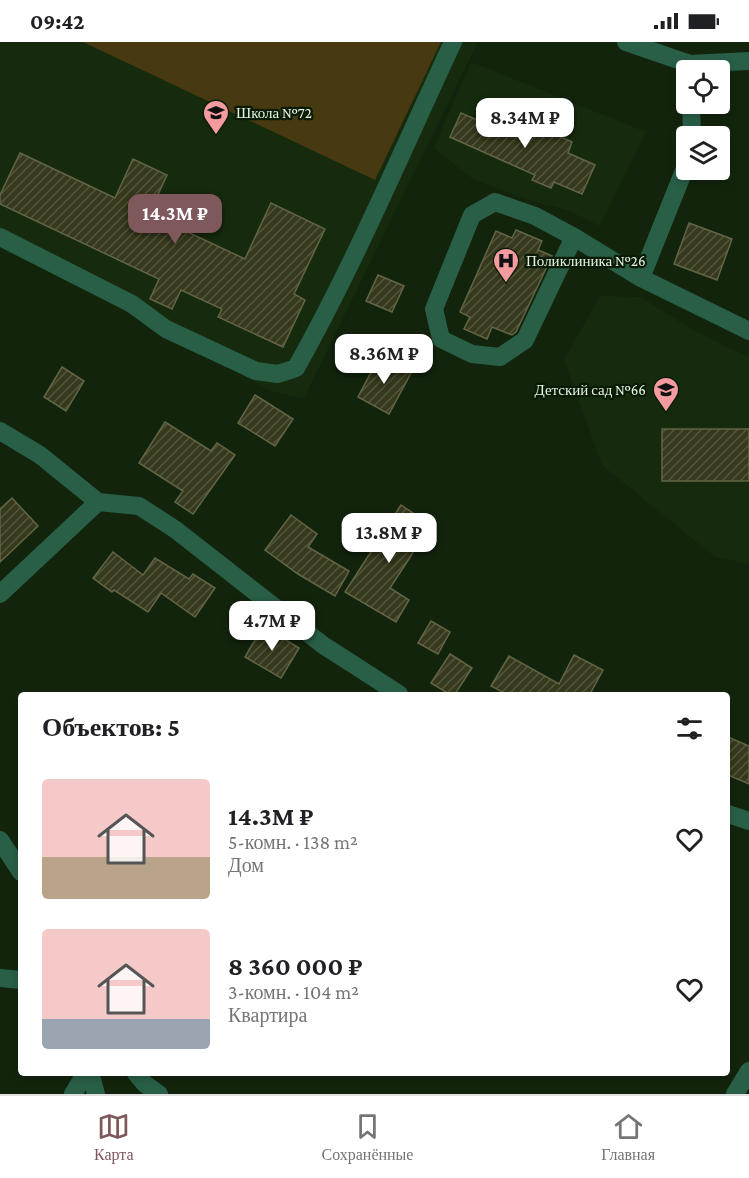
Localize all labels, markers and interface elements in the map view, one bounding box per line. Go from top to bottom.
text: 09:42 [30,9,84,34]
map controls [676,60,730,180]
button: locate [676,60,730,114]
school or university icon: Школа №72 [201,98,231,136]
pin: 8.34M ₽ [470,98,580,149]
place label: Школа №72 [236,105,312,121]
text: 8.34M ₽ [490,106,560,128]
button: layers [676,126,730,180]
pin: 14.3M ₽ [120,194,230,245]
text: 14.3M ₽ [142,202,208,224]
hospital icon: Поликлиника №26 [491,246,521,284]
place label: Поликлиника №26 [526,253,646,269]
pin: 8.36M ₽ [329,334,439,385]
text: 8.36M ₽ [349,342,419,364]
school or university icon: Детский сад №66 [651,375,681,413]
place label: Детский сад №66 [535,382,646,398]
pin: 13.8M ₽ [334,513,444,564]
text: 13.8M ₽ [356,521,422,543]
pin: 4.7M ₽ [223,601,321,652]
text: 4.7M ₽ [243,609,301,631]
icon: filters [673,712,706,745]
text: Объектов: 5 [42,713,180,742]
text: 14.3M ₽ [228,802,314,831]
icon: home [90,803,162,875]
icon: heart [673,823,706,856]
text: 5-комн. · 138 m² [228,831,358,853]
text: Дом [228,854,264,876]
text: 8 360 000 ₽ [228,952,363,981]
icon: home [90,953,162,1025]
icon: heart [673,973,706,1006]
text: 3-комн. · 104 m² [228,981,359,1003]
text: Квартира [228,1004,307,1026]
tab: Карта [94,1110,134,1164]
tab: Сохранённые [321,1110,413,1164]
tab: Главная [601,1110,655,1164]

